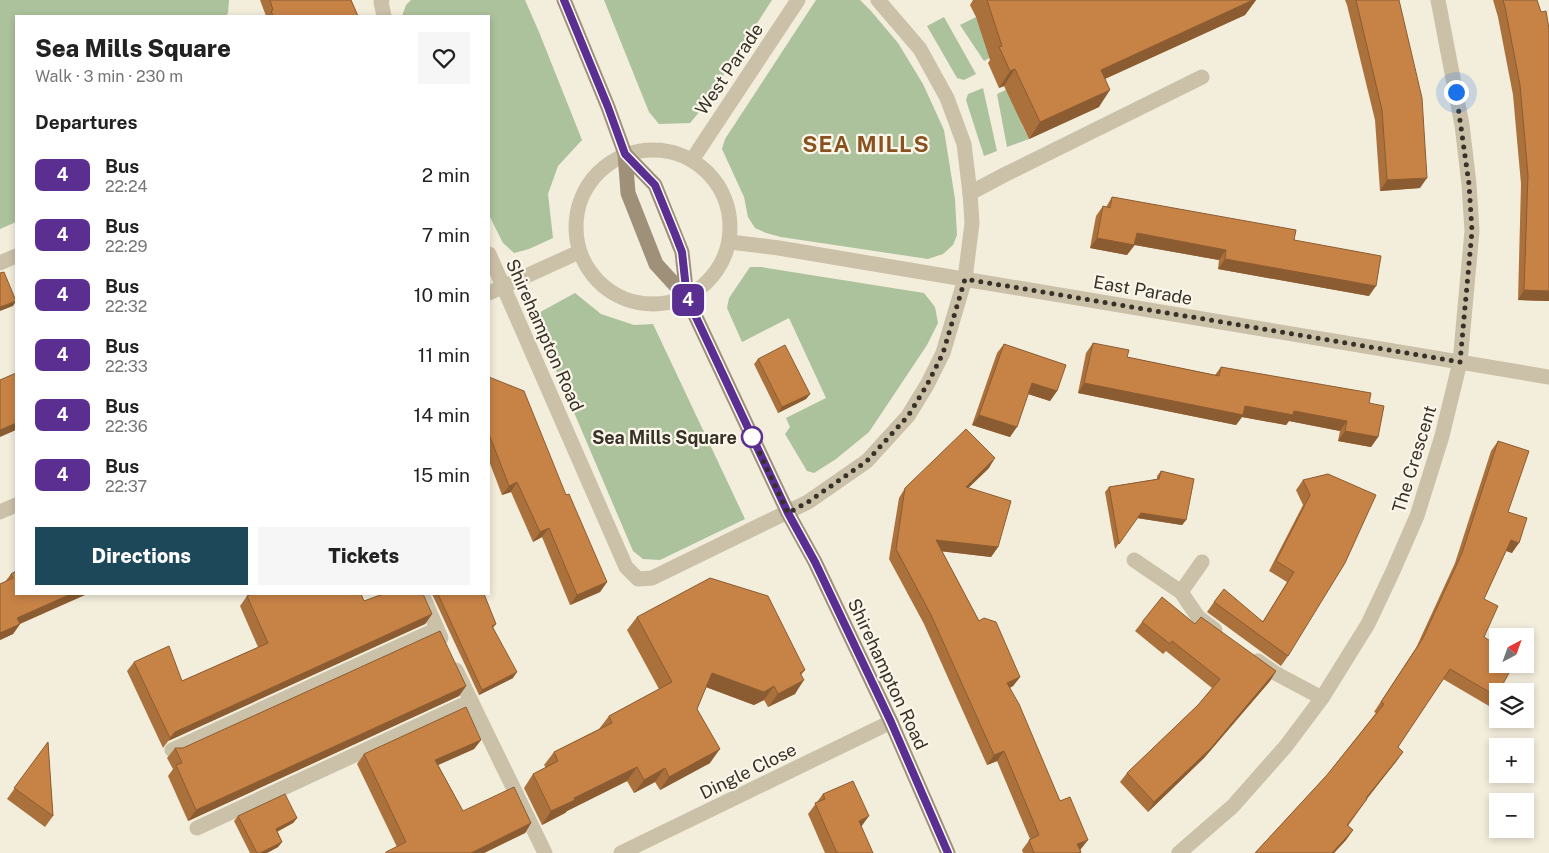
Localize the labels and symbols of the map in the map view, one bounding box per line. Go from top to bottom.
street label: West Parade [691,19,767,119]
your location [1444,80,1469,105]
district label: SEA MILLS [802,131,930,157]
street label: Shirehampton Road [502,256,588,414]
street label: East Parade [1092,271,1194,309]
line badge: 4 [672,284,704,316]
street label: The Crescent [1388,403,1440,515]
marker: Sea Mills Square [741,426,763,448]
place label: Sea Mills Square [592,427,737,448]
street label: Shirehampton Road [844,595,932,753]
north arrow [1489,628,1534,672]
street label: Dingle Close [696,739,800,803]

